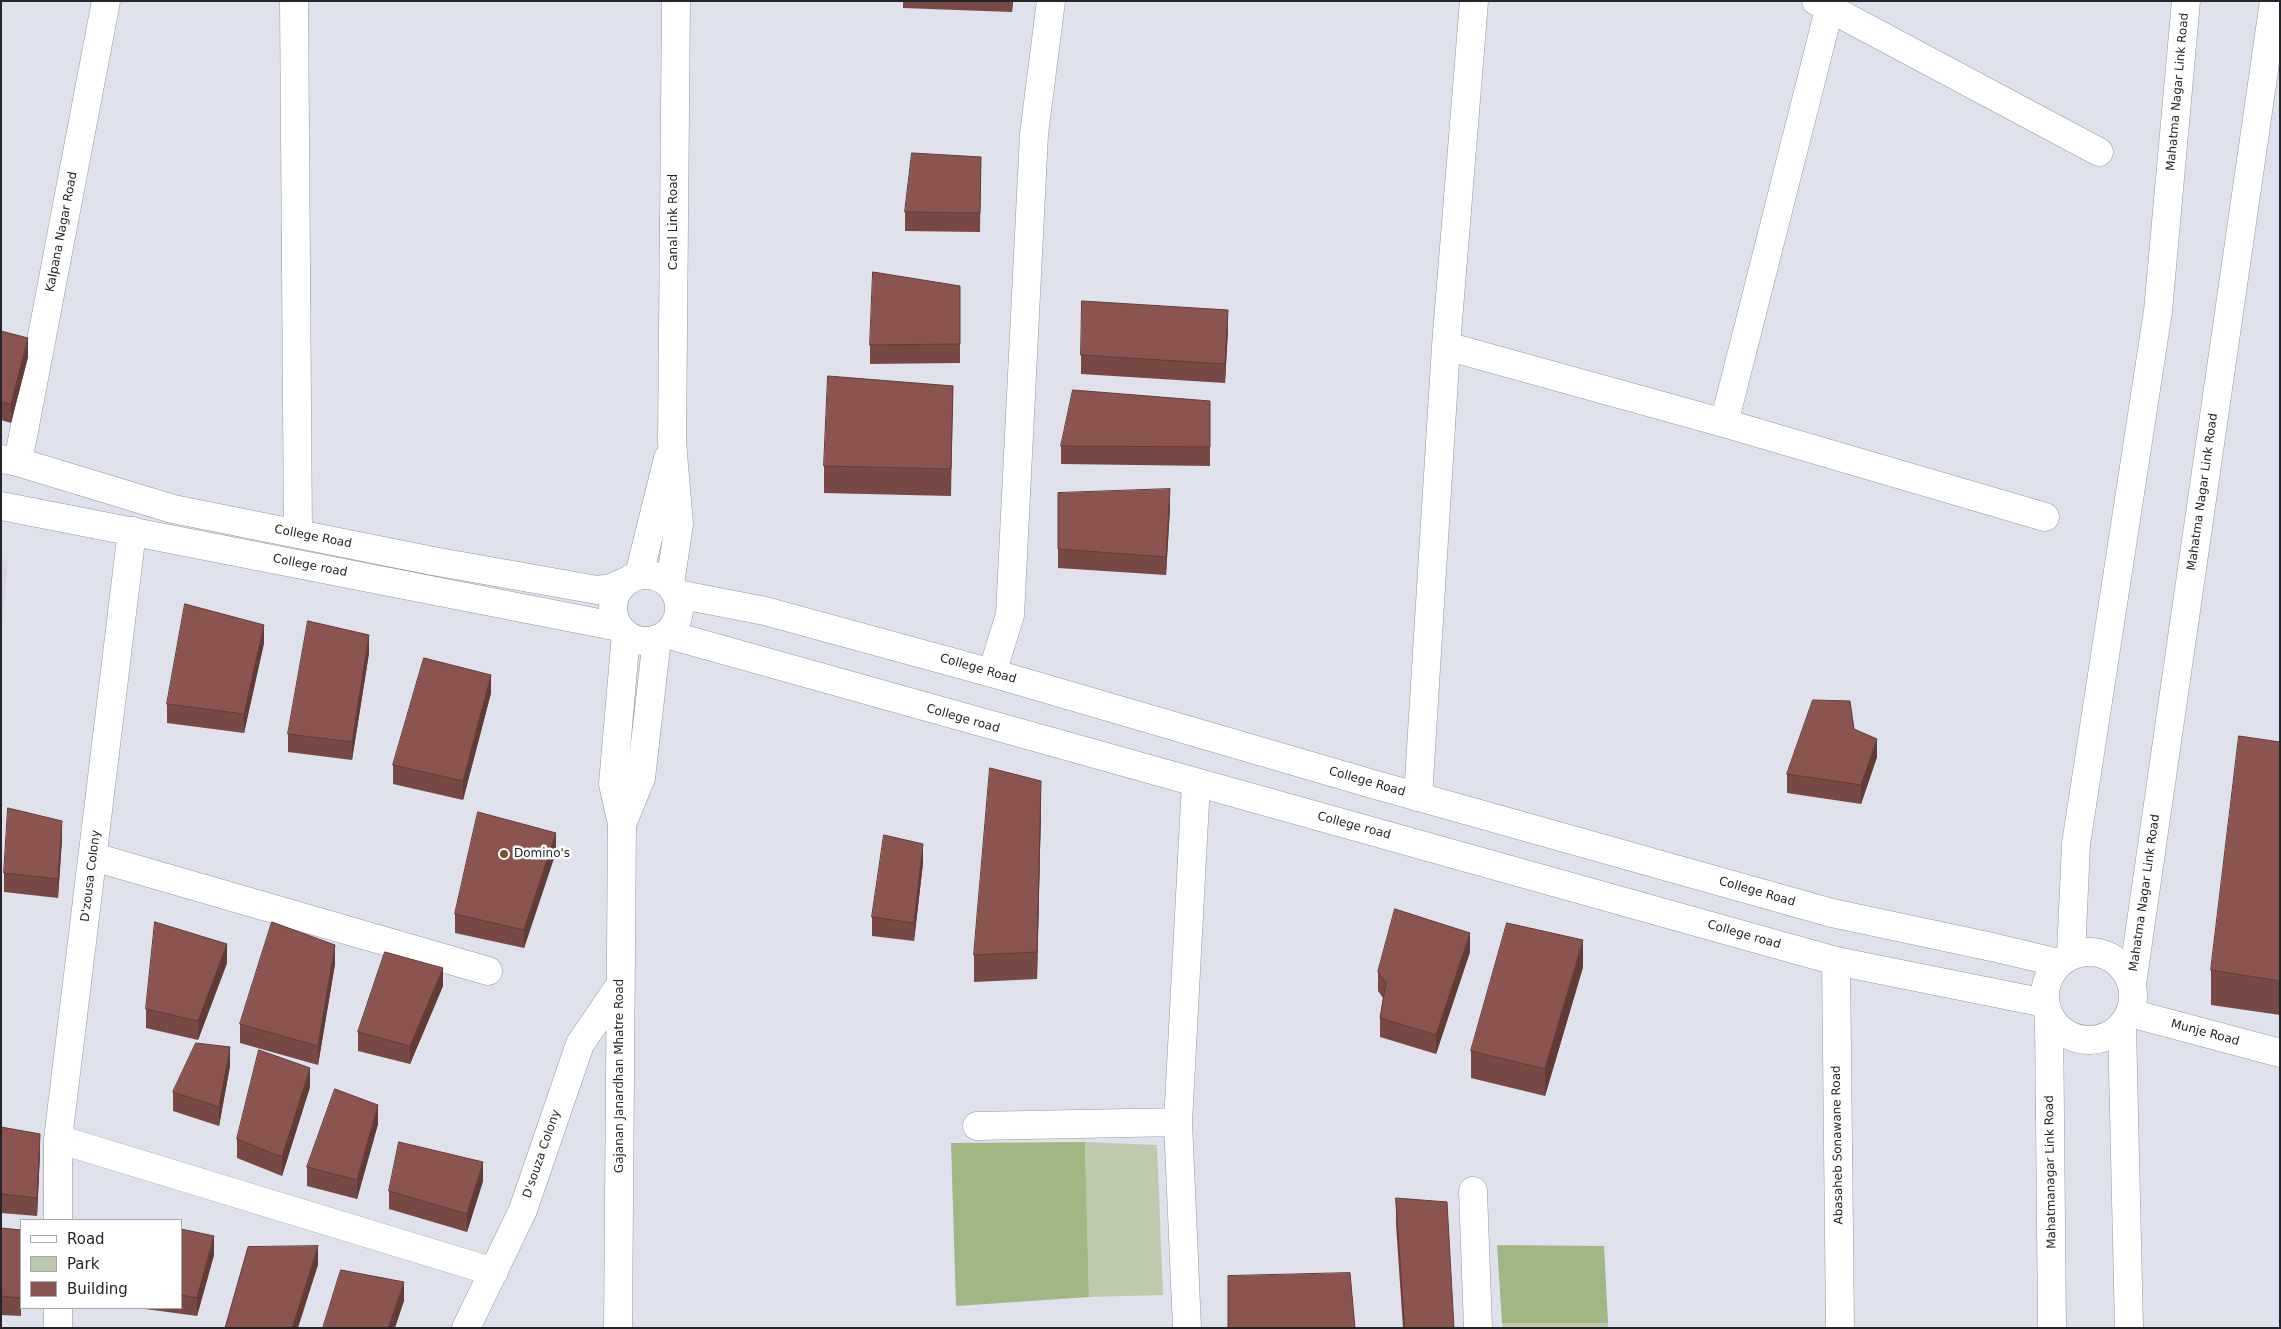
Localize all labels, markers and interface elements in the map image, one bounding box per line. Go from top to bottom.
street label: Mahatma Nagar Link Road [2164,12,2192,172]
street label: Kalpana Nagar Road [43,171,81,293]
street label: Canal Link Road [667,174,681,270]
street label: Mahatma Nagar Link Road [2185,412,2221,572]
street label: College Road [273,522,353,552]
street label: College road [272,552,348,580]
street label: College Road [938,651,1018,687]
street label: College road [925,702,1001,736]
street label: College Road [1327,764,1407,800]
street label: College road [1316,809,1392,843]
street label: Mahatma Nagar Link Road [2127,813,2163,973]
street label: D'zousa Colony [78,829,104,923]
place label: Domino's [514,847,570,861]
marker: Domino's [498,848,510,860]
street label: College Road [1717,874,1797,910]
street label: College road [1706,918,1782,952]
street label: Gajanan Janardhan Mhatre Road [613,979,627,1173]
street label: Munje Road [2169,1017,2241,1049]
street label: Abasaheb Sonawane Road [1829,1065,1847,1225]
street label: Mahatmanagar Link Road [2042,1095,2060,1249]
street label: D'souza Colony [520,1108,564,1200]
legend [20,1219,182,1309]
text: Road [67,1230,105,1248]
text: Park [67,1255,99,1273]
text: Building [67,1280,128,1298]

